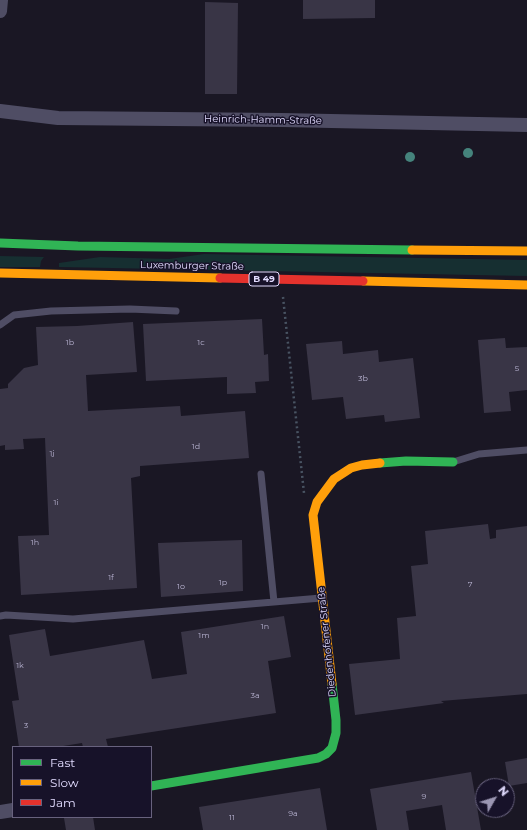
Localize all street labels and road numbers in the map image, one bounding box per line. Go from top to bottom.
street label: Heinrich-Hamm-Straße [204,113,322,127]
street label: Luxemburger Straße [140,259,244,273]
road number: B 49 [249,272,279,286]
street label: Diedenhofener Straße [315,586,339,698]

